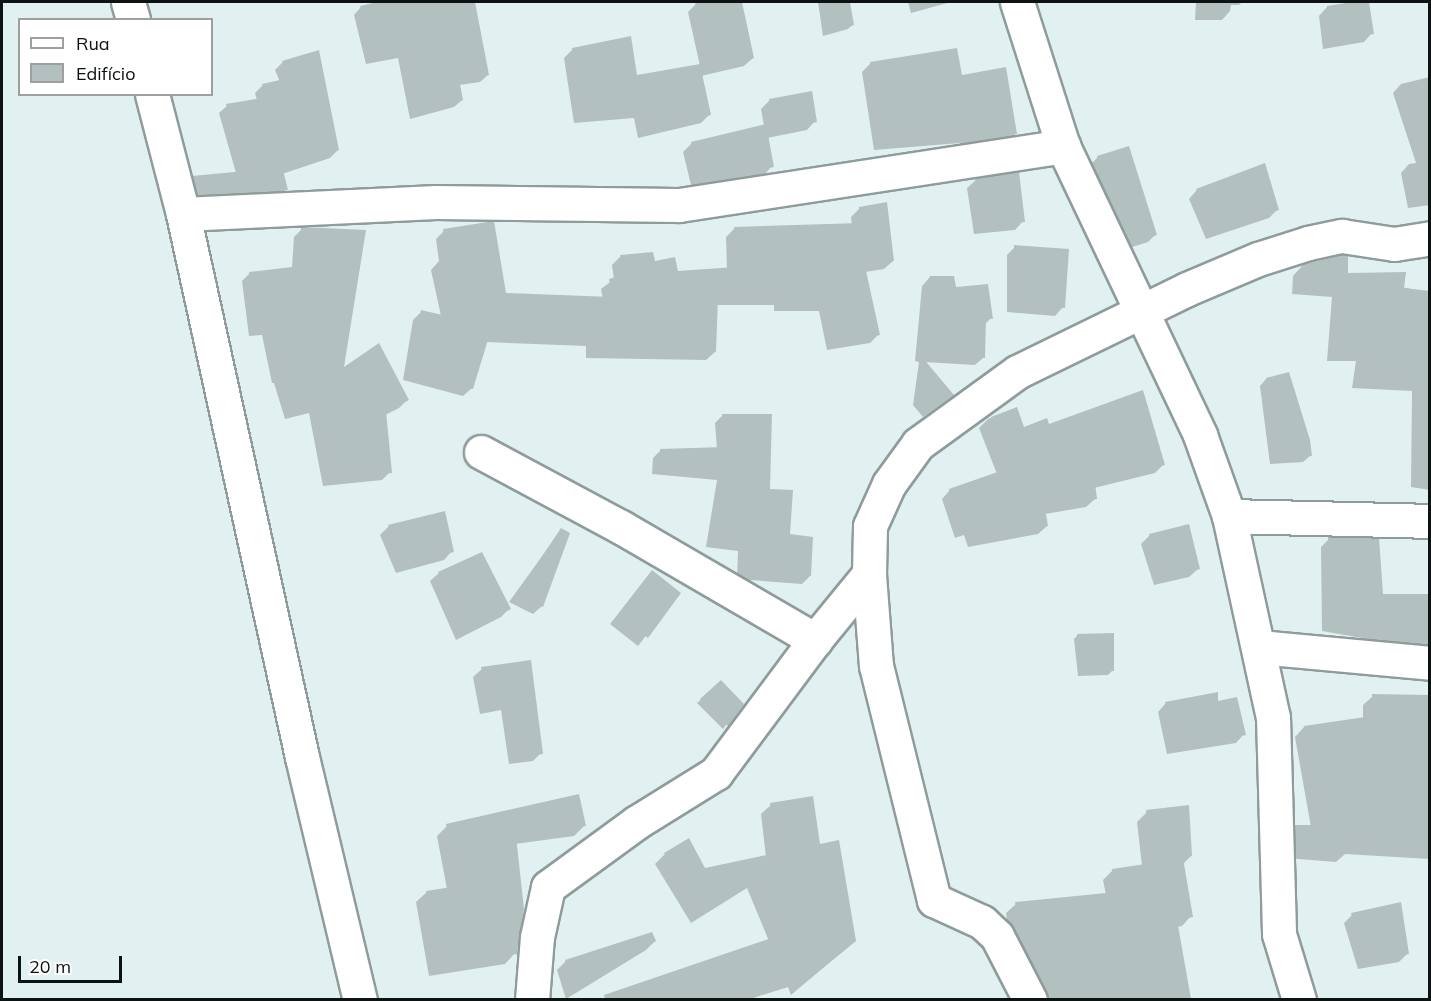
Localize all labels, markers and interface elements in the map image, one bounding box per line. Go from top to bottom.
legend [18,18,213,96]
text: Rua [76,32,110,55]
text: Edifício [76,62,135,85]
scale bar [21,944,124,982]
text: 20 m [29,955,71,978]

